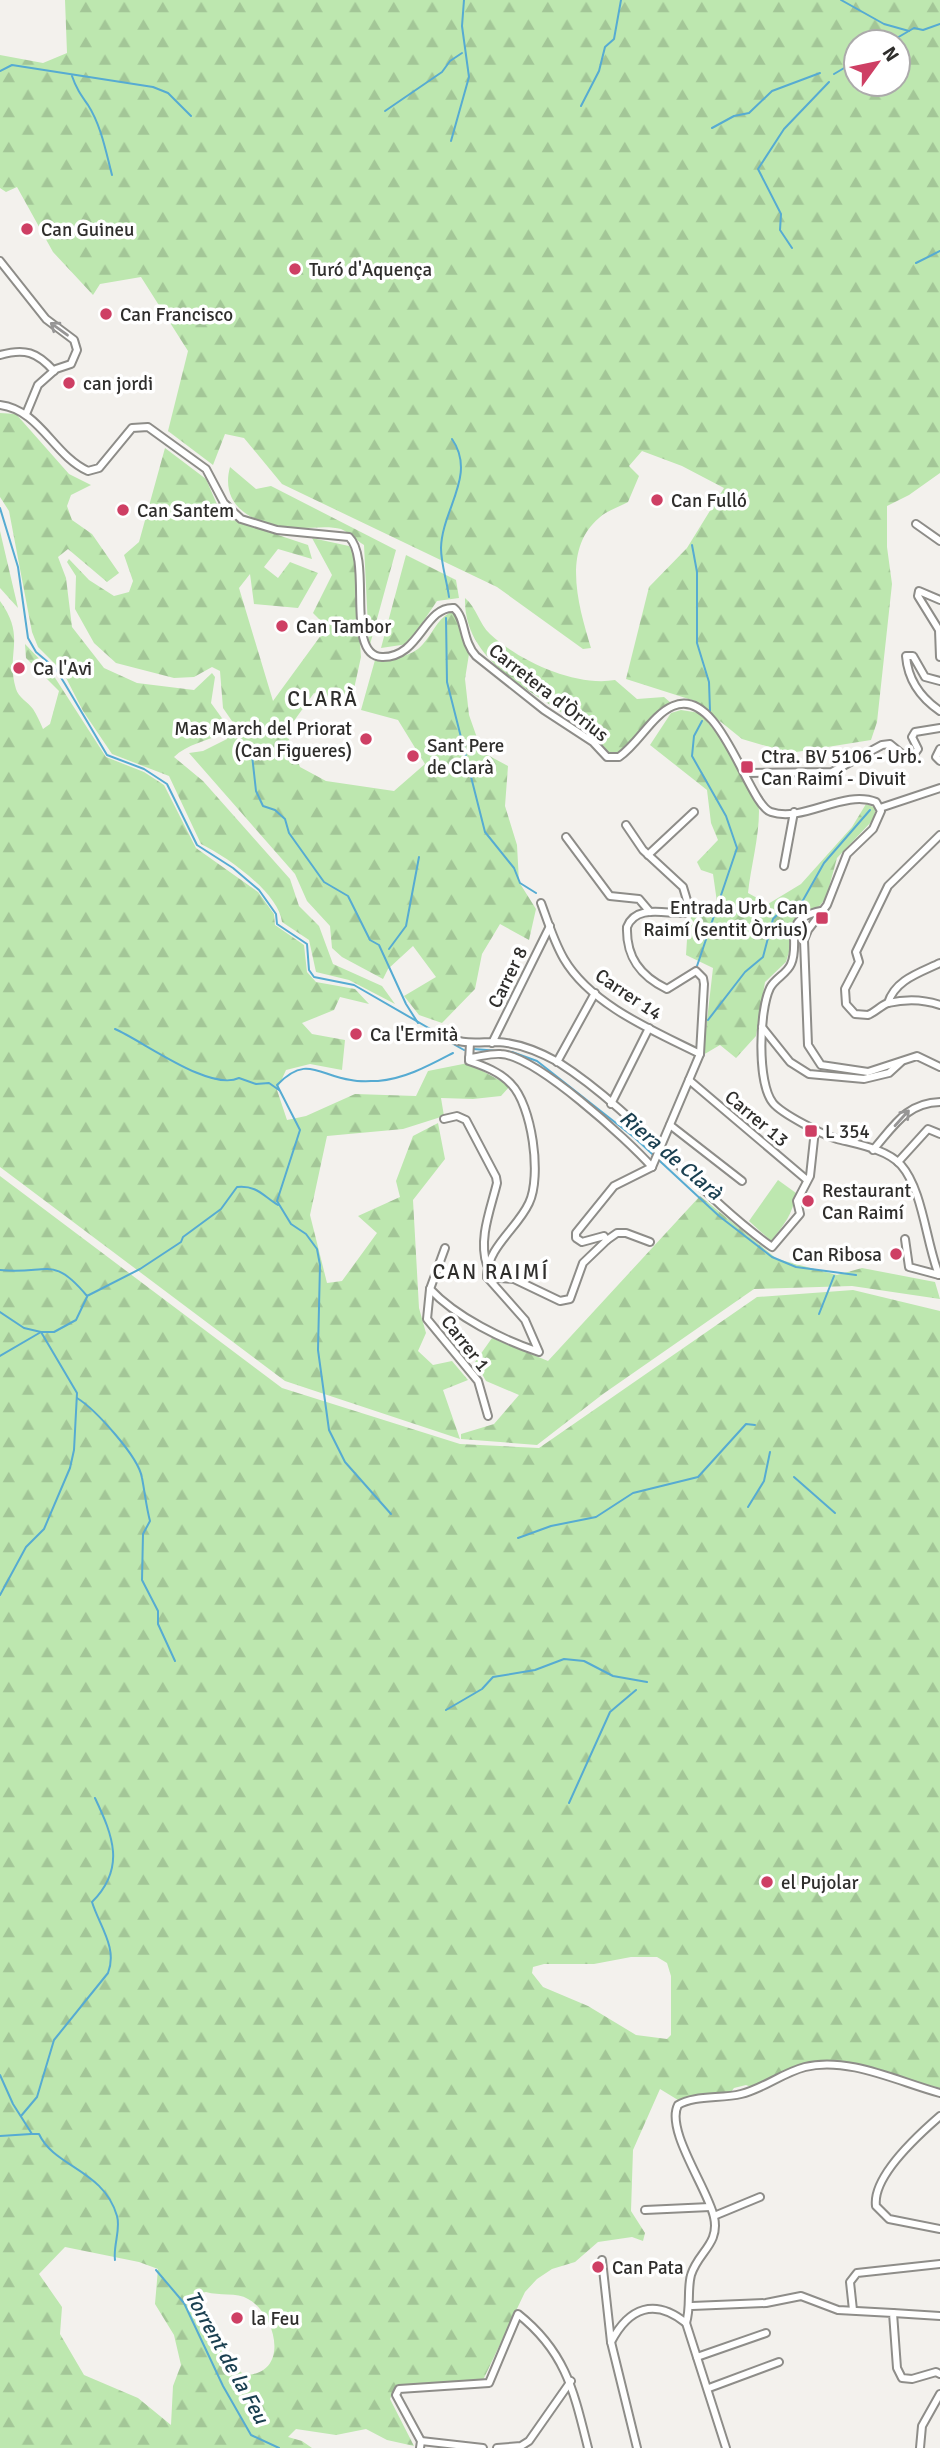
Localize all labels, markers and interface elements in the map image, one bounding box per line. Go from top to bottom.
north arrow [842,28,912,98]
text: N [877,42,904,66]
place label: Can Guineu [41,218,134,242]
marker: Can Guineu [19,221,35,237]
place label: Turó d'Aquença [309,258,432,282]
marker: Turó d'Aquença [287,261,303,277]
place label: Can Francisco [120,303,233,327]
marker: Can Francisco [98,306,114,322]
one-way arrow [50,321,69,336]
place label: can jordi [83,372,153,396]
marker: can jordi [61,375,77,391]
place label: Can Fulló [671,489,747,513]
marker: Can Fulló [649,492,665,508]
place label: Can Santem [137,499,234,523]
marker: Can Santem [115,502,131,518]
place label: Can Tambor [296,615,391,639]
marker: Can Tambor [274,618,290,634]
street label: Carretera d'Òrrius [484,639,613,747]
place label: Ca l'Avi [33,657,92,681]
marker: Ca l'Avi [11,660,27,676]
district label: CLARÀ [287,686,359,712]
place label: Mas March del Priorat (Can Figueres) [174,717,352,763]
marker: Mas March del Priorat (Can Figueres) [358,731,374,747]
place label: Sant Pere de Clarà [427,734,504,780]
place label: Ctra. BV 5106 - Urb. Can Raimí - Divuit [761,745,922,791]
marker: Sant Pere de Clarà [405,748,421,764]
marker: Ctra. BV 5106 - Urb. Can Raimí - Divuit [739,759,755,775]
place label: Entrada Urb. Can Raimí (sentit Òrrius) [643,896,808,942]
marker: Entrada Urb. Can Raimí (sentit Òrrius) [814,910,830,926]
street label: Carrer 8 [483,943,533,1012]
street label: Carrer 14 [590,964,667,1026]
place label: Ca l'Ermità [370,1023,458,1047]
marker: Ca l'Ermità [348,1026,364,1042]
street label: Carrer 13 [720,1085,793,1152]
water label: Riera de Clarà [615,1105,729,1206]
one-way arrow [894,1109,910,1127]
place label: L 354 [825,1120,870,1144]
marker: L 354 [803,1123,819,1139]
place label: Restaurant Can Raimí [822,1179,912,1225]
marker: Restaurant Can Raimí [800,1193,816,1209]
place label: Can Ribosa [792,1243,882,1267]
marker: Can Ribosa [888,1246,904,1262]
district label: CAN RAIMÍ [432,1259,550,1285]
street label: Carrer 1 [436,1310,495,1377]
place label: el Pujolar [781,1871,859,1895]
marker: el Pujolar [759,1874,775,1890]
place label: Can Pata [612,2256,684,2280]
marker: Can Pata [590,2259,606,2275]
water label: Torrent de la Feu [180,2286,275,2430]
place label: la Feu [251,2307,300,2331]
marker: la Feu [229,2310,245,2326]

